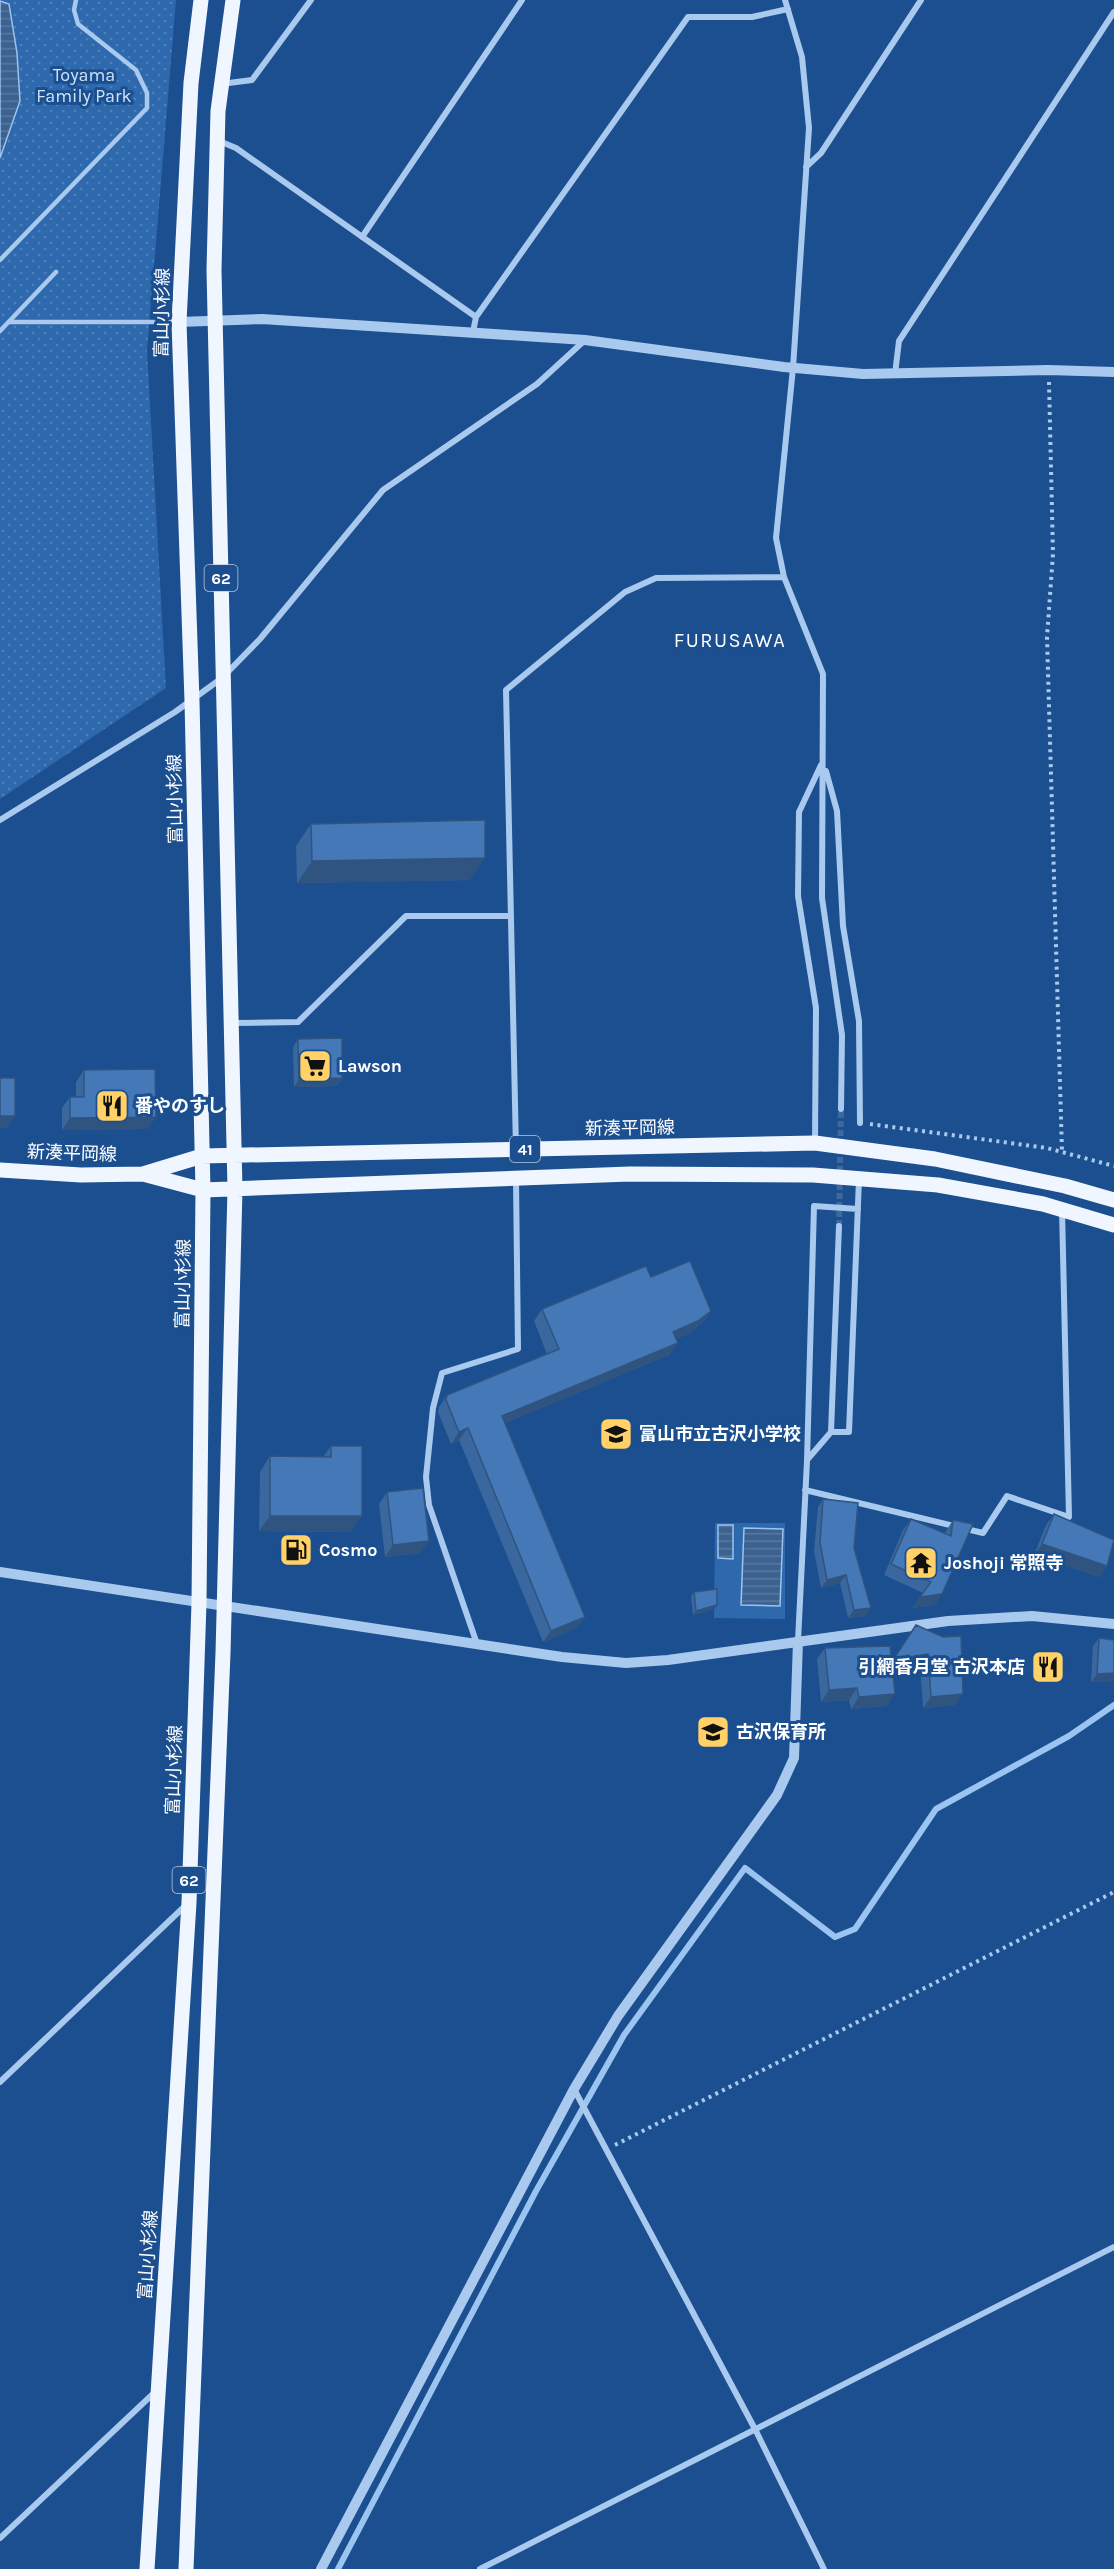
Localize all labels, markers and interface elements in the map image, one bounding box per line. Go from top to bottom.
park label: Toyama Family Park [36,64,132,107]
street label: 富山小杉線 [150,268,174,358]
road number: 62 [204,565,238,591]
district label: FURUSAWA [674,629,786,652]
street label: 富山小杉線 [163,754,187,844]
supermarket icon: Lawson [297,1048,333,1084]
place label: Lawson [338,1055,402,1077]
restaurant icon: 番やのすし [94,1088,130,1124]
place label: 番やのすし [135,1095,225,1117]
street label: 新湊平岡線 [585,1116,675,1140]
road number: 41 [510,1136,540,1162]
street label: 新湊平岡線 [27,1140,117,1166]
street label: 富山小杉線 [171,1239,195,1329]
school or university icon: 富山市立古沢小学校 [598,1416,634,1452]
place label: 富山市立古沢小学校 [639,1423,801,1445]
fuel station icon: Cosmo [278,1532,314,1568]
place label: Cosmo [319,1539,377,1561]
temple icon: Joshoji 常照寺 [903,1545,939,1581]
place label: Joshoji 常照寺 [944,1552,1064,1574]
restaurant icon: 引網香月堂 古沢本店 [1030,1649,1066,1685]
place label: 引網香月堂 古沢本店 [858,1656,1025,1678]
school or university icon: 古沢保育所 [695,1714,731,1750]
place label: 古沢保育所 [736,1721,826,1743]
street label: 富山小杉線 [161,1725,187,1815]
road number: 62 [172,1867,206,1893]
street label: 富山小杉線 [134,2209,162,2301]

